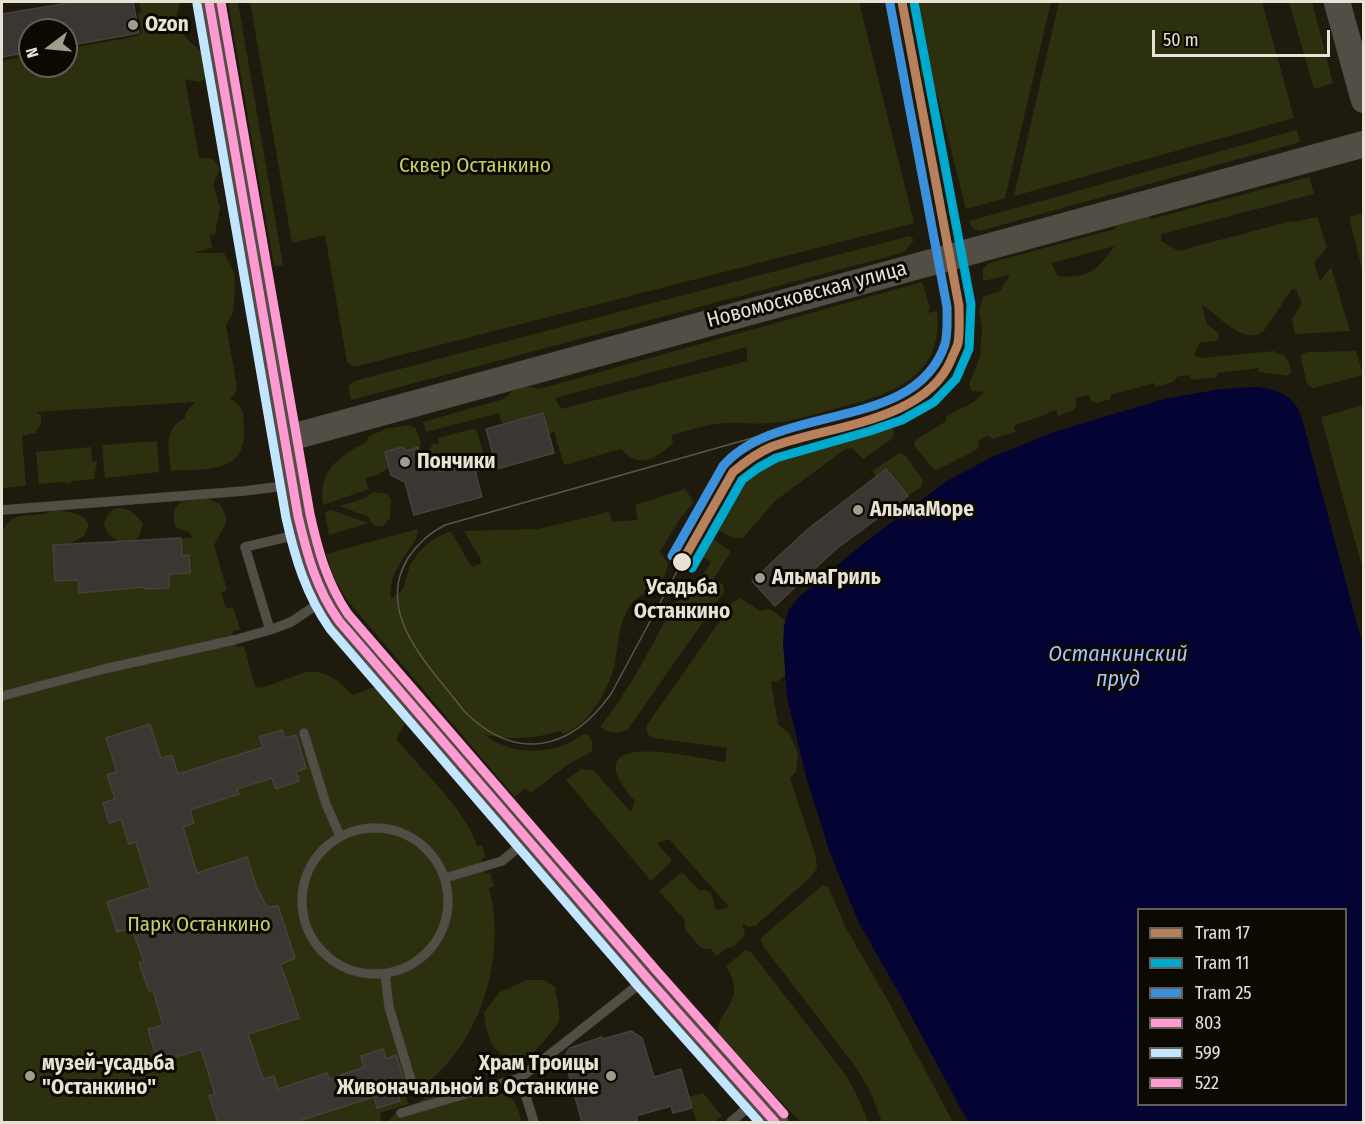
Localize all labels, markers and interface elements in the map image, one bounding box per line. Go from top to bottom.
place label: Ozon [145,12,189,38]
north arrow [18,18,78,78]
marker: Ozon [126,18,140,32]
scale bar [1155,18,1334,56]
text: 50 m [1163,29,1199,51]
text: N [22,45,43,60]
park label: Сквер Останкино [399,153,551,179]
street label: Новомосковская улица [704,256,910,334]
place label: Пончики [417,449,495,475]
marker: Пончики [398,455,412,469]
place label: АльмаМоре [870,497,974,523]
marker: АльмаМоре [851,503,865,517]
marker: Усадьба Останкино [671,551,693,573]
place label: АльмаГриль [772,565,881,591]
marker: АльмаГриль [753,571,767,585]
place label: Усадьба Останкино [634,575,730,625]
water label: Останкинский пруд [1048,642,1188,694]
legend [1137,908,1347,1106]
park label: Парк Останкино [127,912,271,938]
text: Tram 17 [1195,922,1250,944]
text: Tram 11 [1195,952,1249,974]
text: Tram 25 [1195,982,1252,1004]
text: 803 [1195,1012,1221,1034]
text: 599 [1195,1042,1221,1064]
place label: музей-усадьба "Останкино" [42,1051,175,1101]
place label: Храм Троицы Живоначальной в Останкине [337,1051,599,1101]
marker: музей-усадьба "Останкино" [23,1069,37,1083]
marker: Храм Троицы Живоначальной в Останкине [604,1069,618,1083]
text: 522 [1195,1072,1219,1094]

